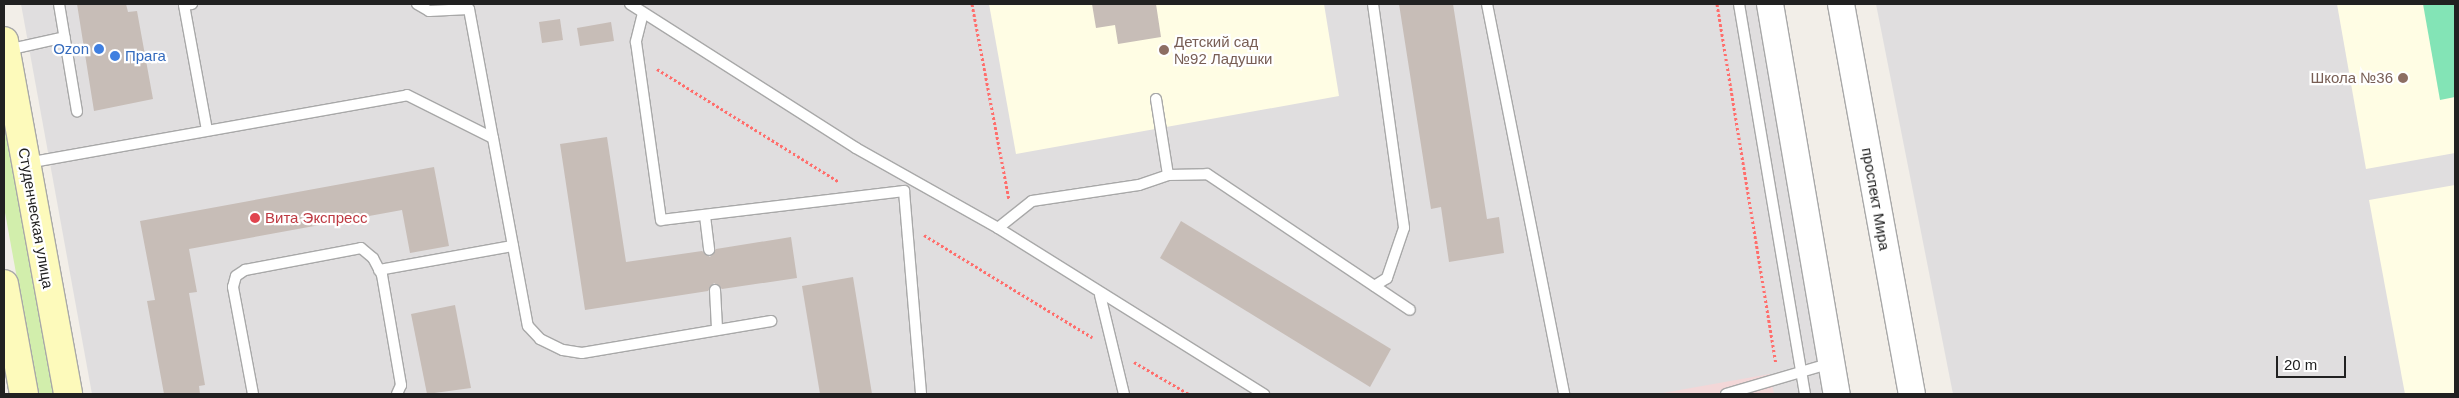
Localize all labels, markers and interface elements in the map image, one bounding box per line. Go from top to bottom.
place label: Детский сад №92 Ладушки [1174,32,1272,67]
place label: Ozon [53,40,89,58]
marker: Ozon [93,43,105,55]
marker: Детский сад №92 Ладушки [1158,44,1170,56]
place label: Прага [125,47,166,65]
marker: Прага [109,50,121,62]
place label: Школа №36 [2310,69,2393,87]
marker: Школа №36 [2397,72,2409,84]
street label: Студенческая улица [15,146,57,290]
street label: проспект Мира [1858,146,1894,252]
place label: Вита Экспресс [265,209,367,227]
marker: Вита Экспресс [249,212,261,224]
scale bar [2279,346,2349,378]
text: 20 m [2284,356,2317,373]

